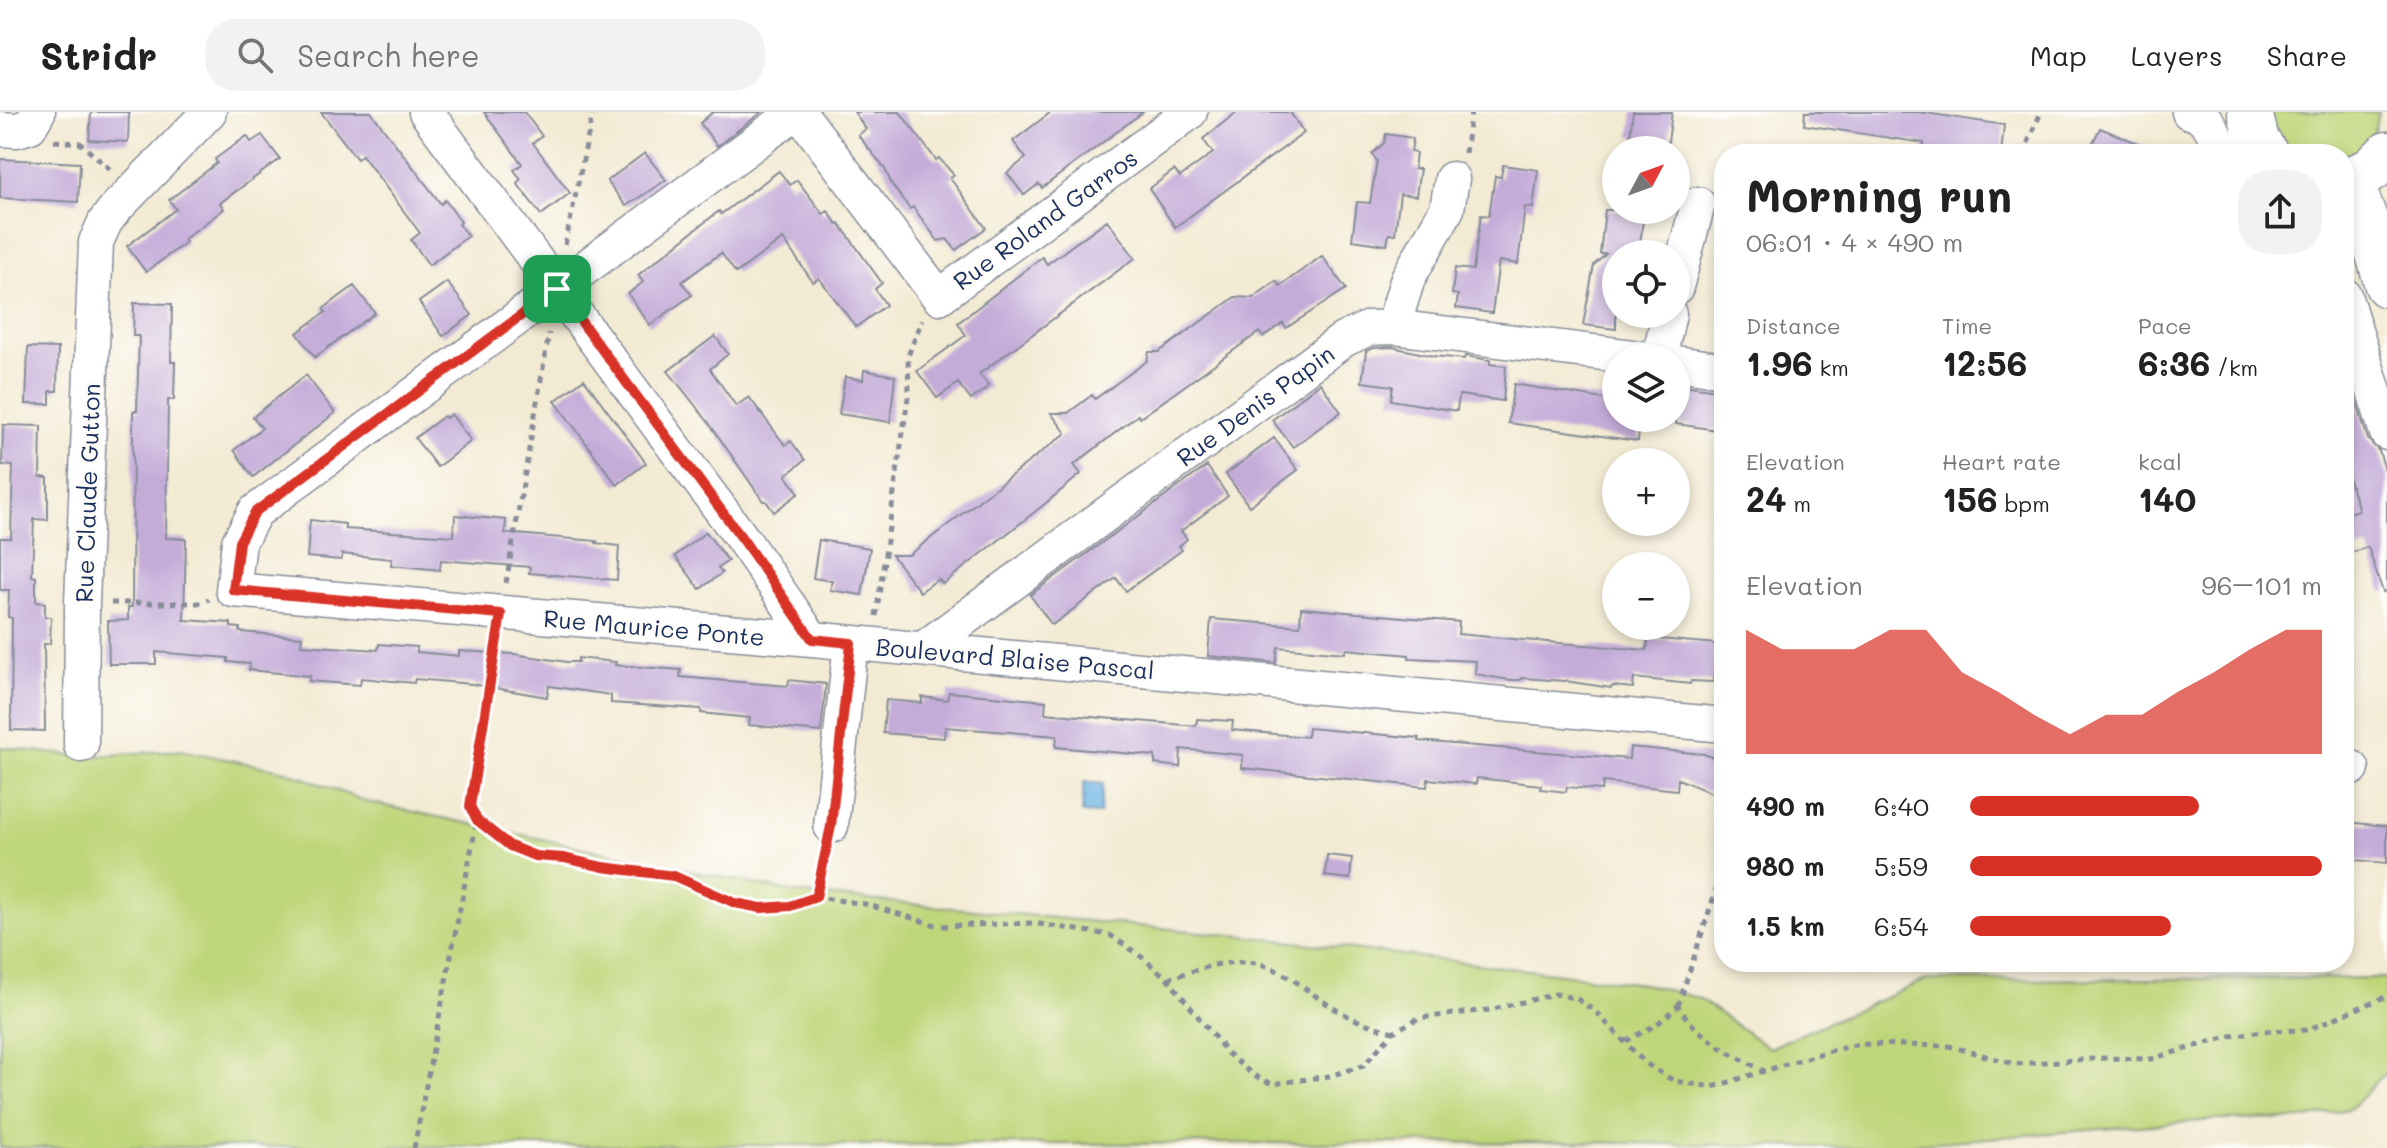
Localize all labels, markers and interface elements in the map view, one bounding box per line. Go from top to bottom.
search box [205,19,765,91]
text: Stridr [40,30,157,80]
icon: search [233,33,277,77]
text: Search here [297,35,480,75]
text: Map [2030,37,2087,73]
text: Layers [2131,37,2223,73]
text: Share [2267,37,2347,73]
north arrow [1602,136,1690,224]
map controls [1602,136,1690,640]
street label: Rue Roland Garros [947,142,1143,296]
text: Morning run [1746,166,2012,223]
button: share [2238,170,2322,254]
text: 06:01 · 4 × 490 m [1746,225,1963,259]
button: locate [1602,240,1690,328]
pin [523,255,591,323]
icon: arrive [535,267,579,311]
text: Distance [1746,311,1841,340]
text: Time [1942,311,1992,340]
text: Pace [2138,311,2192,340]
street label: Rue Denis Papin [1170,337,1340,473]
text: 1.96 [1746,340,1813,385]
text: 12:56 [1942,340,2027,385]
text: 6:36 [2138,340,2210,385]
button: layers [1602,344,1690,432]
text: km [1813,353,1849,382]
text: /km [2210,353,2258,382]
street label: Rue Claude Gutton [68,383,106,603]
text: Elevation [1746,447,1845,476]
text: Heart rate [1942,447,2061,476]
text: kcal [2138,447,2182,476]
button: + [1602,448,1690,536]
text: 24 [1746,476,1787,521]
text: 156 [1942,476,1998,521]
text: 140 [2138,476,2196,521]
text: m [1787,489,1811,518]
text: bpm [1998,489,2050,518]
button: − [1602,552,1690,640]
text: Elevation [1746,568,1863,602]
text: 96–101 m [2201,568,2322,602]
street label: Rue Maurice Ponte [542,602,766,652]
street label: Boulevard Blaise Pascal [874,630,1156,686]
text: 490 m [1746,789,1825,823]
text: 6:40 [1874,789,1929,823]
text: 980 m [1746,849,1824,883]
text: 5:59 [1874,849,1928,883]
text: 1.5 km [1746,909,1825,943]
text: 6:54 [1874,909,1928,943]

